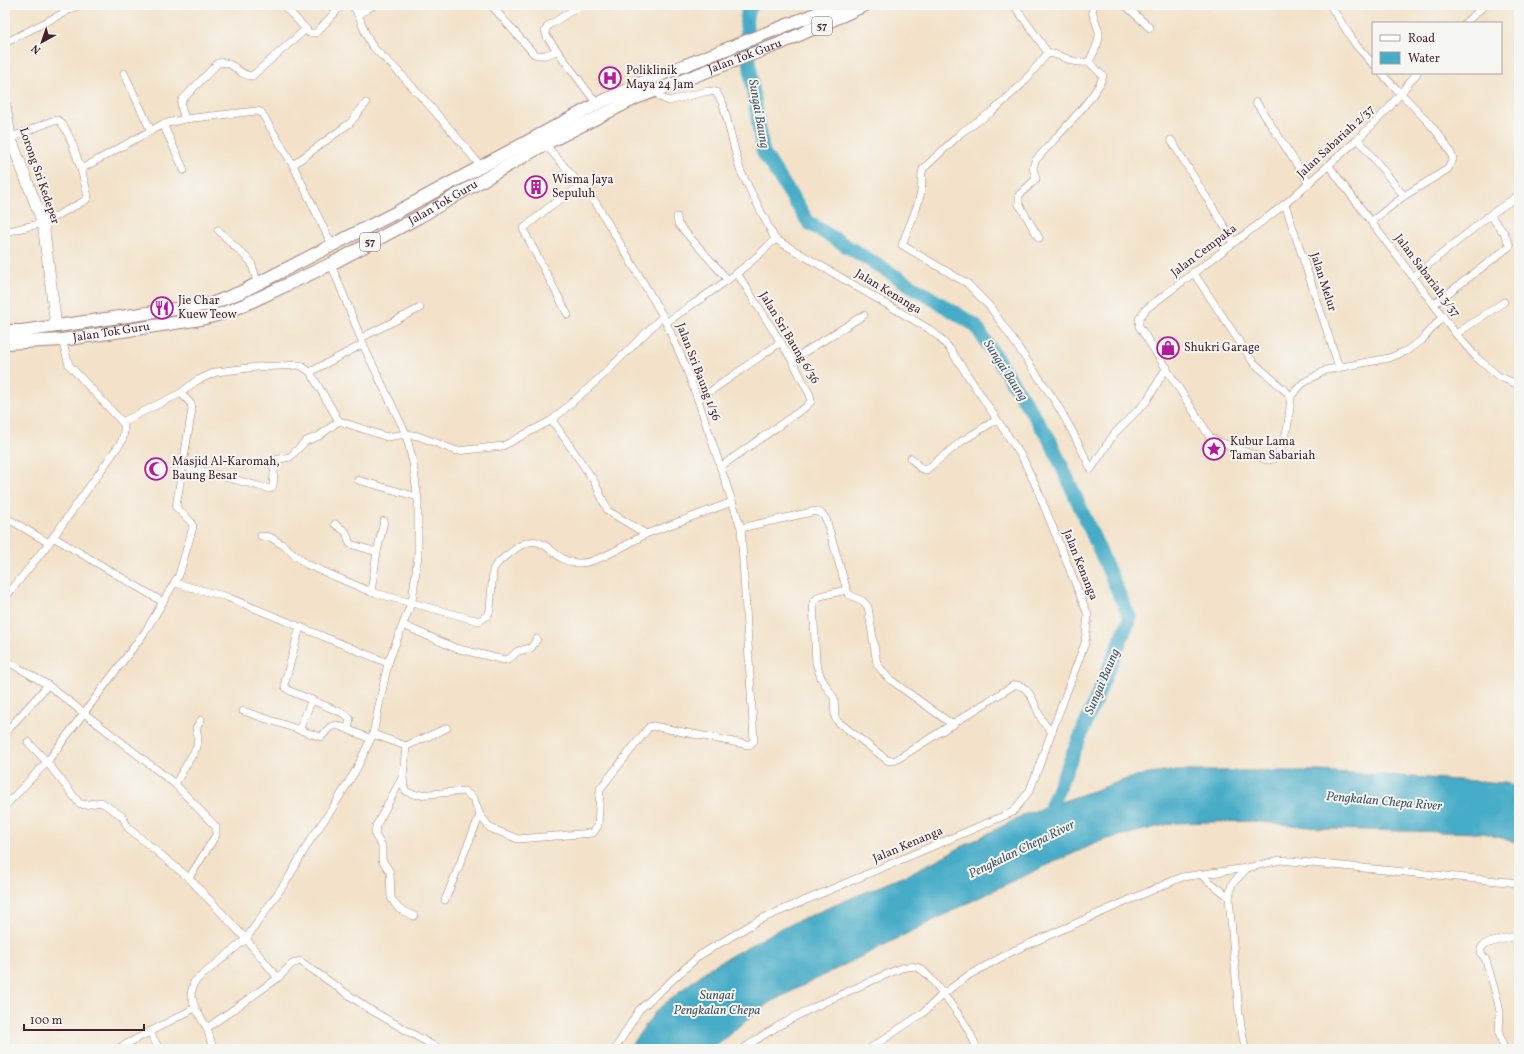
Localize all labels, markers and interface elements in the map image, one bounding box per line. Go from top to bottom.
road number: 57 [812,17,832,35]
north arrow [22,22,62,62]
legend [1372,22,1502,74]
text: Road [1408,31,1435,47]
street label: Jalan Tok Guru [706,36,784,78]
text: N [29,40,44,57]
text: Water [1408,51,1440,67]
place label: Poliklinik Maya 24 Jam [626,63,694,93]
hospital icon: Poliklinik Maya 24 Jam [597,65,623,91]
water label: Sungai Baung [743,78,773,150]
street label: Jalan Sabariah 2/37 [1294,102,1378,182]
street label: Lorong Sri Kedeper [15,126,63,226]
place label: Wisma Jaya Sepuluh [552,172,613,202]
building icon: Wisma Jaya Sepuluh [523,174,549,200]
street label: Jalan Tok Guru [406,176,481,229]
street label: Jalan Cempaka [1168,221,1240,281]
street label: Jalan Sabariah 3/37 [1390,231,1464,321]
road number: 57 [360,233,380,251]
street label: Jalan Melur [1306,250,1340,314]
street label: Jalan Kenanga [852,266,924,318]
street label: Jalan Sri Baung 6/36 [755,289,823,387]
place label: Jie Char Kuew Teow [178,293,238,323]
restaurant icon: Jie Char Kuew Teow [149,295,175,321]
street label: Jalan Tok Guru [72,319,151,346]
street label: Jalan Sri Baung 1/36 [672,321,724,423]
shop icon: Shukri Garage [1155,335,1181,361]
water label: Sungai Baung [978,337,1032,405]
place label: Shukri Garage [1184,340,1260,356]
place label: Kubur Lama Taman Sabariah [1230,434,1315,464]
place icon: Kubur Lama Taman Sabariah [1201,436,1227,462]
place label: Masjid Al-Karomah, Baung Besar [172,454,280,484]
mosque icon: Masjid Al-Karomah, Baung Besar [143,456,169,482]
street label: Jalan Kenanga [1059,527,1101,603]
water label: Sungai Baung [1081,646,1125,718]
water label: Pengkalan Chepa River [1325,788,1443,816]
water label: Pengkalan Chepa River [966,816,1078,884]
street label: Jalan Kenanga [870,823,946,867]
water label: Sungai Pengkalan Chepa [674,987,760,1020]
scale bar [24,1006,144,1032]
text: 100 m [30,1013,63,1029]

